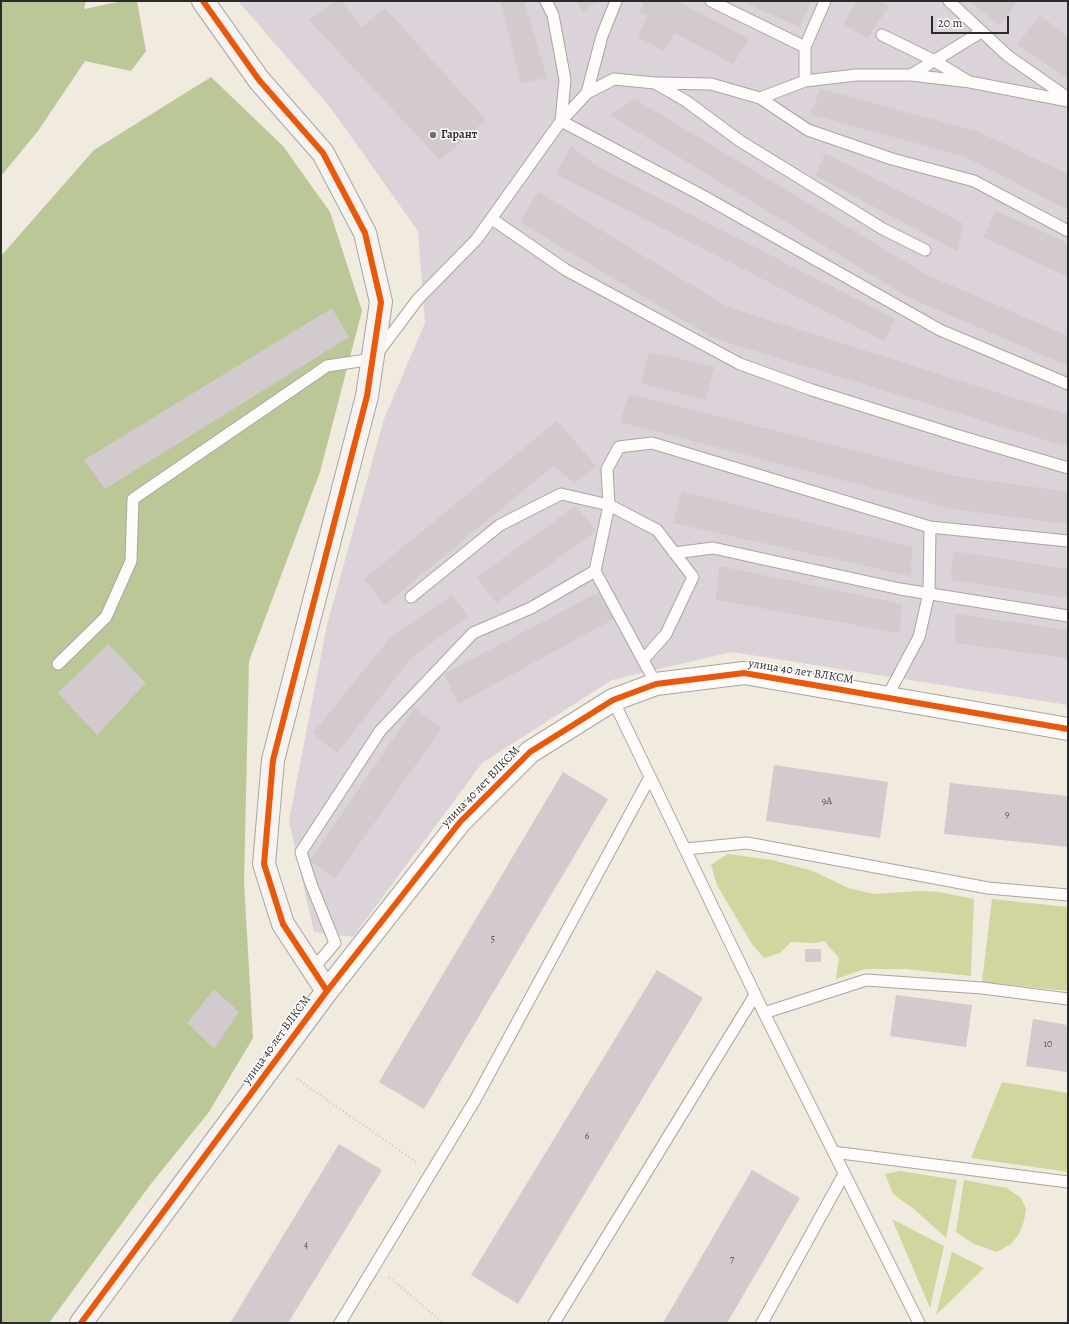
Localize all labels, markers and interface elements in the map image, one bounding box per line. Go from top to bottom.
scale bar [933,8,1011,34]
text: 20 m [938,15,962,31]
place label: Гарант [441,128,477,142]
marker: Гарант [428,130,438,140]
street label: улица 40 лет ВЛКСМ [747,657,855,687]
street label: улица 40 лет ВЛКСМ [439,744,523,830]
house number: 9А [822,796,832,808]
house number: 9 [1005,809,1009,821]
house number: 5 [491,934,495,946]
street label: улица 40 лет ВЛКСМ [240,993,314,1087]
house number: 10 [1044,1039,1052,1051]
house number: 6 [585,1131,589,1143]
house number: 4 [304,1240,308,1252]
house number: 7 [730,1254,734,1266]

